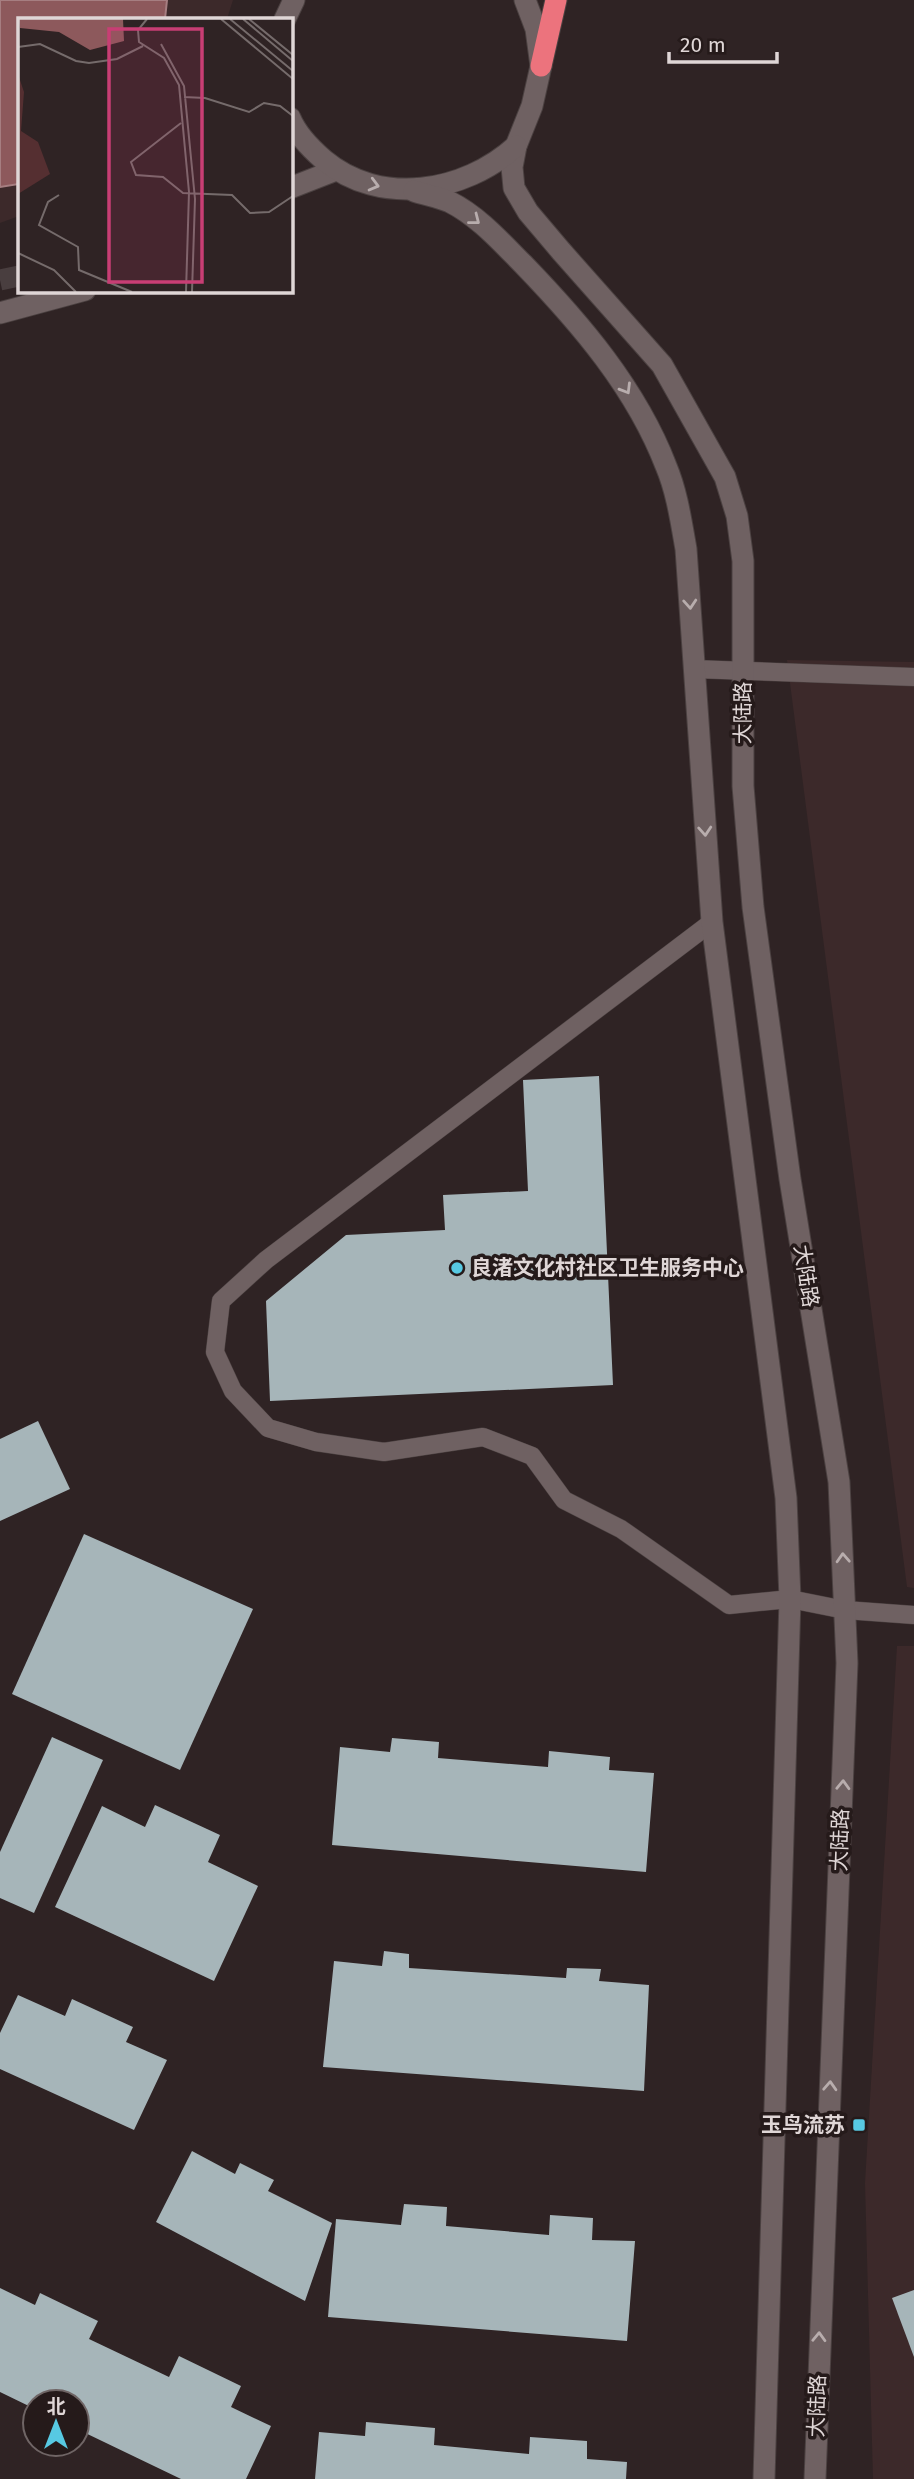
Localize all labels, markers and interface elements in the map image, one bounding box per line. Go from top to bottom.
inset map [18,18,292,292]
scale bar [669,21,778,65]
text: 20 m [680,32,726,58]
one-way arrow [368,177,380,191]
one-way arrow [468,212,480,225]
one-way arrow [618,382,631,395]
one-way arrow [682,599,697,610]
street label: 大陆路 [730,682,756,745]
one-way arrow [697,826,712,837]
street label: 大陆路 [788,1243,824,1309]
place label: 良渚文化村社区卫生服务中心 [471,1255,744,1281]
marker: 良渚文化村社区卫生服务中心 [449,1260,465,1276]
one-way arrow [835,1552,850,1563]
one-way arrow [835,1779,850,1790]
street label: 大陆路 [826,1808,854,1872]
one-way arrow [822,2080,837,2091]
place label: 玉鸟流苏 [761,2112,845,2138]
marker: 玉鸟流苏 [851,2117,867,2133]
one-way arrow [811,2332,827,2342]
street label: 大陆路 [803,2374,831,2438]
north arrow [21,2388,91,2458]
text: 北 [46,2395,66,2418]

